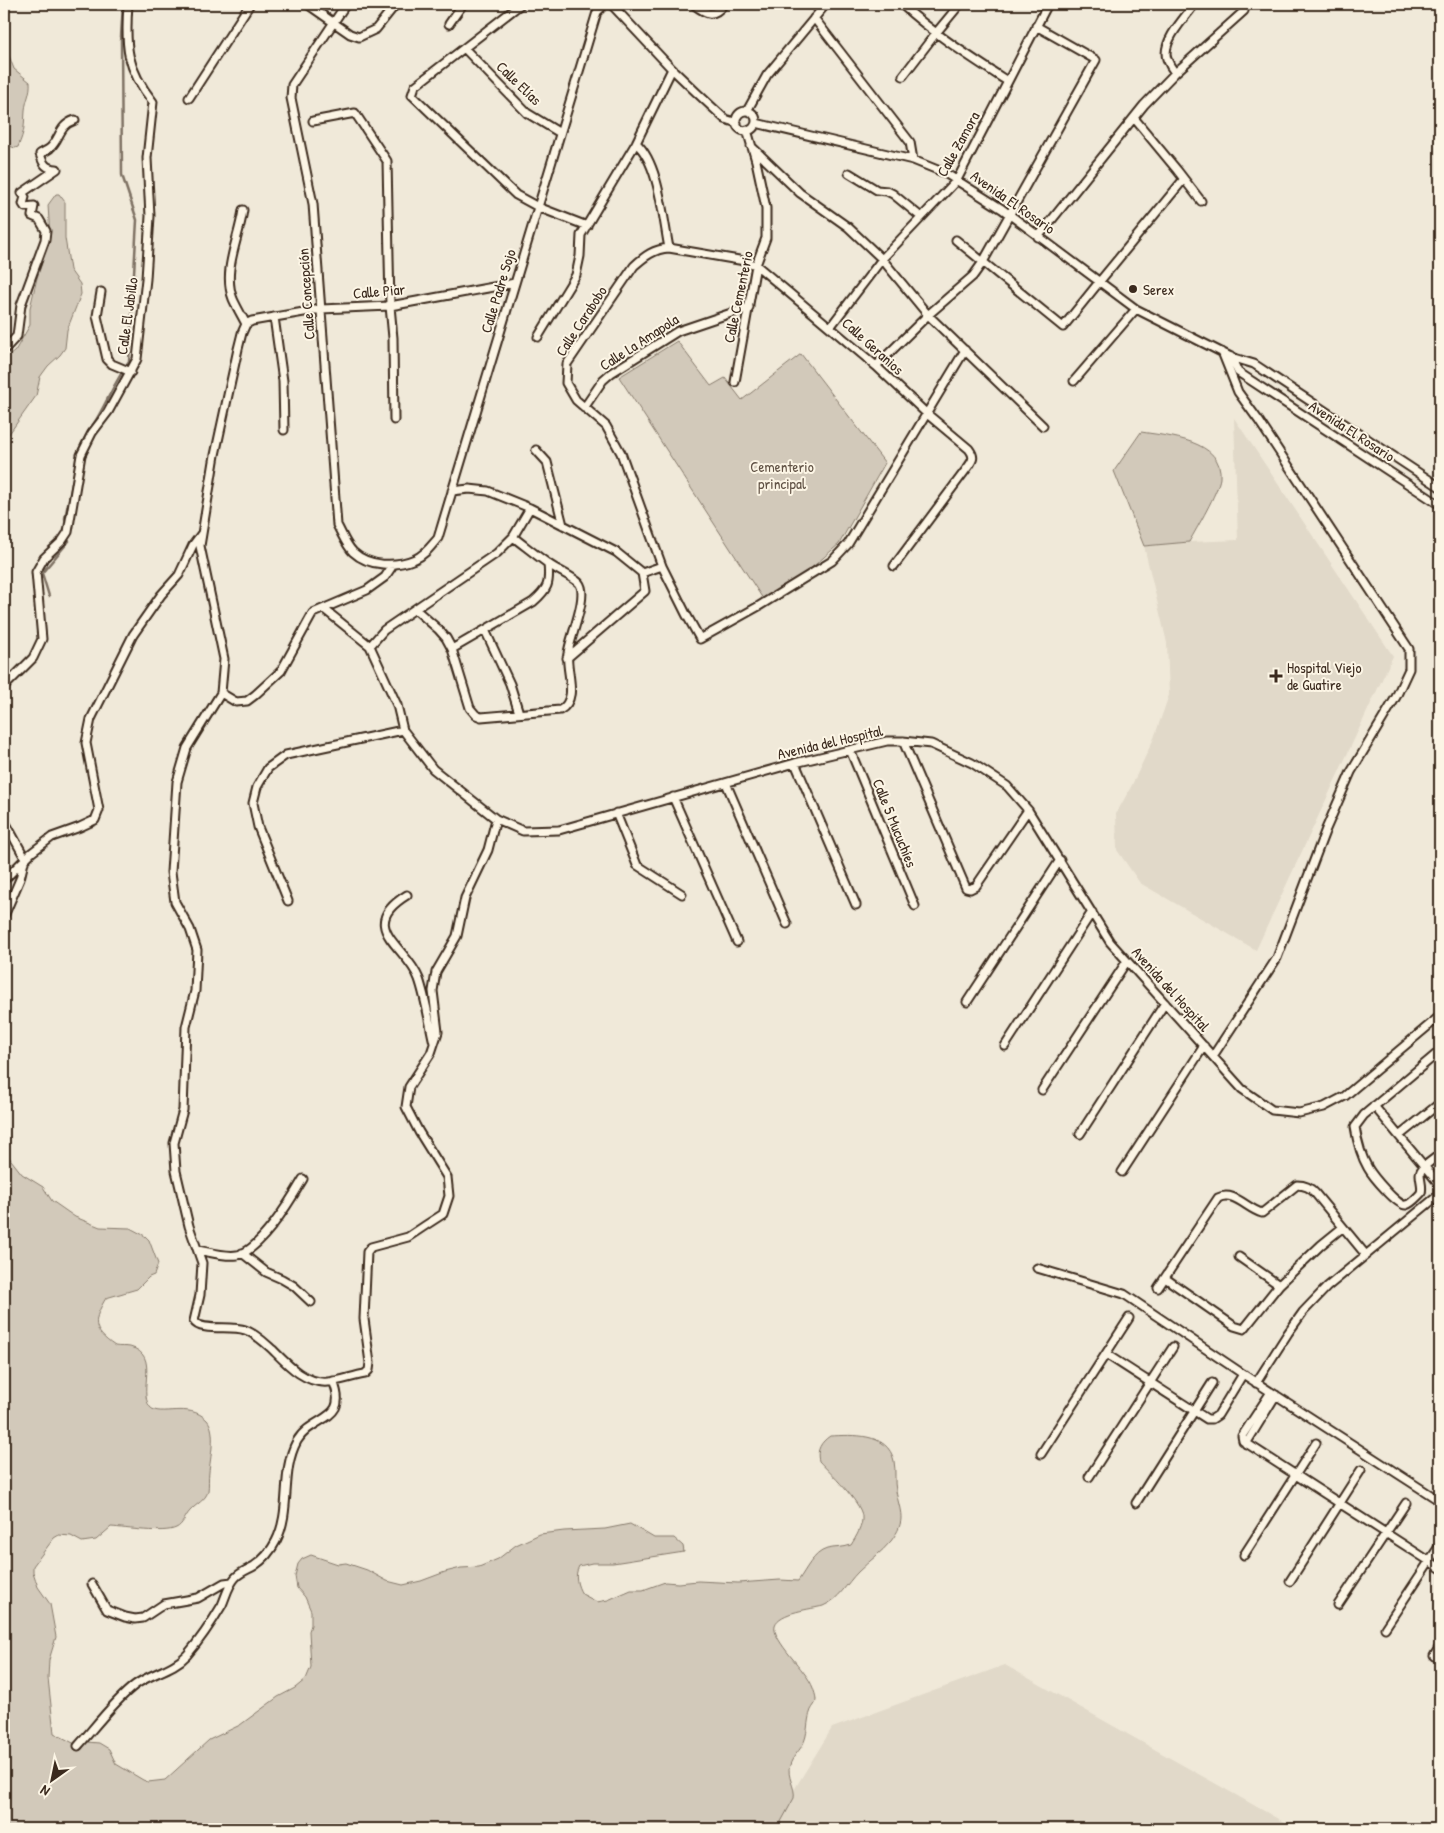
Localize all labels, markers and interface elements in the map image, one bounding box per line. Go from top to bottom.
street label: Calle Elías [492,56,546,110]
street label: Calle Zamora [932,108,985,180]
street label: Avenida El Rosario [967,165,1059,239]
street label: Calle Padre Sojo [475,247,521,335]
street label: Calle Concepción [292,248,320,340]
street label: Calle Cementerio [718,249,758,345]
street label: Calle El Jabillo [111,276,143,356]
street label: Calle Piar [352,278,406,304]
place label: Serex [1143,279,1175,300]
street label: Calle Carabobo [550,282,612,360]
marker: Serex [1127,283,1139,295]
street label: Calle La Amapola [595,308,683,375]
street label: Calle Geranios [837,313,909,380]
street label: Avenida El Rosario [1305,395,1399,467]
park label: Cementerio principal [750,456,814,494]
place label: Hospital Viejo de Guatire [1287,657,1361,695]
marker: Hospital Viejo de Guatire [1269,669,1283,683]
street label: Avenida del Hospital [775,720,885,764]
street label: Calle 5 Mucuchíes [868,776,922,871]
street label: Avenida del Hospital [1127,942,1215,1036]
north arrow [28,1756,78,1806]
text: N [36,1781,53,1801]

